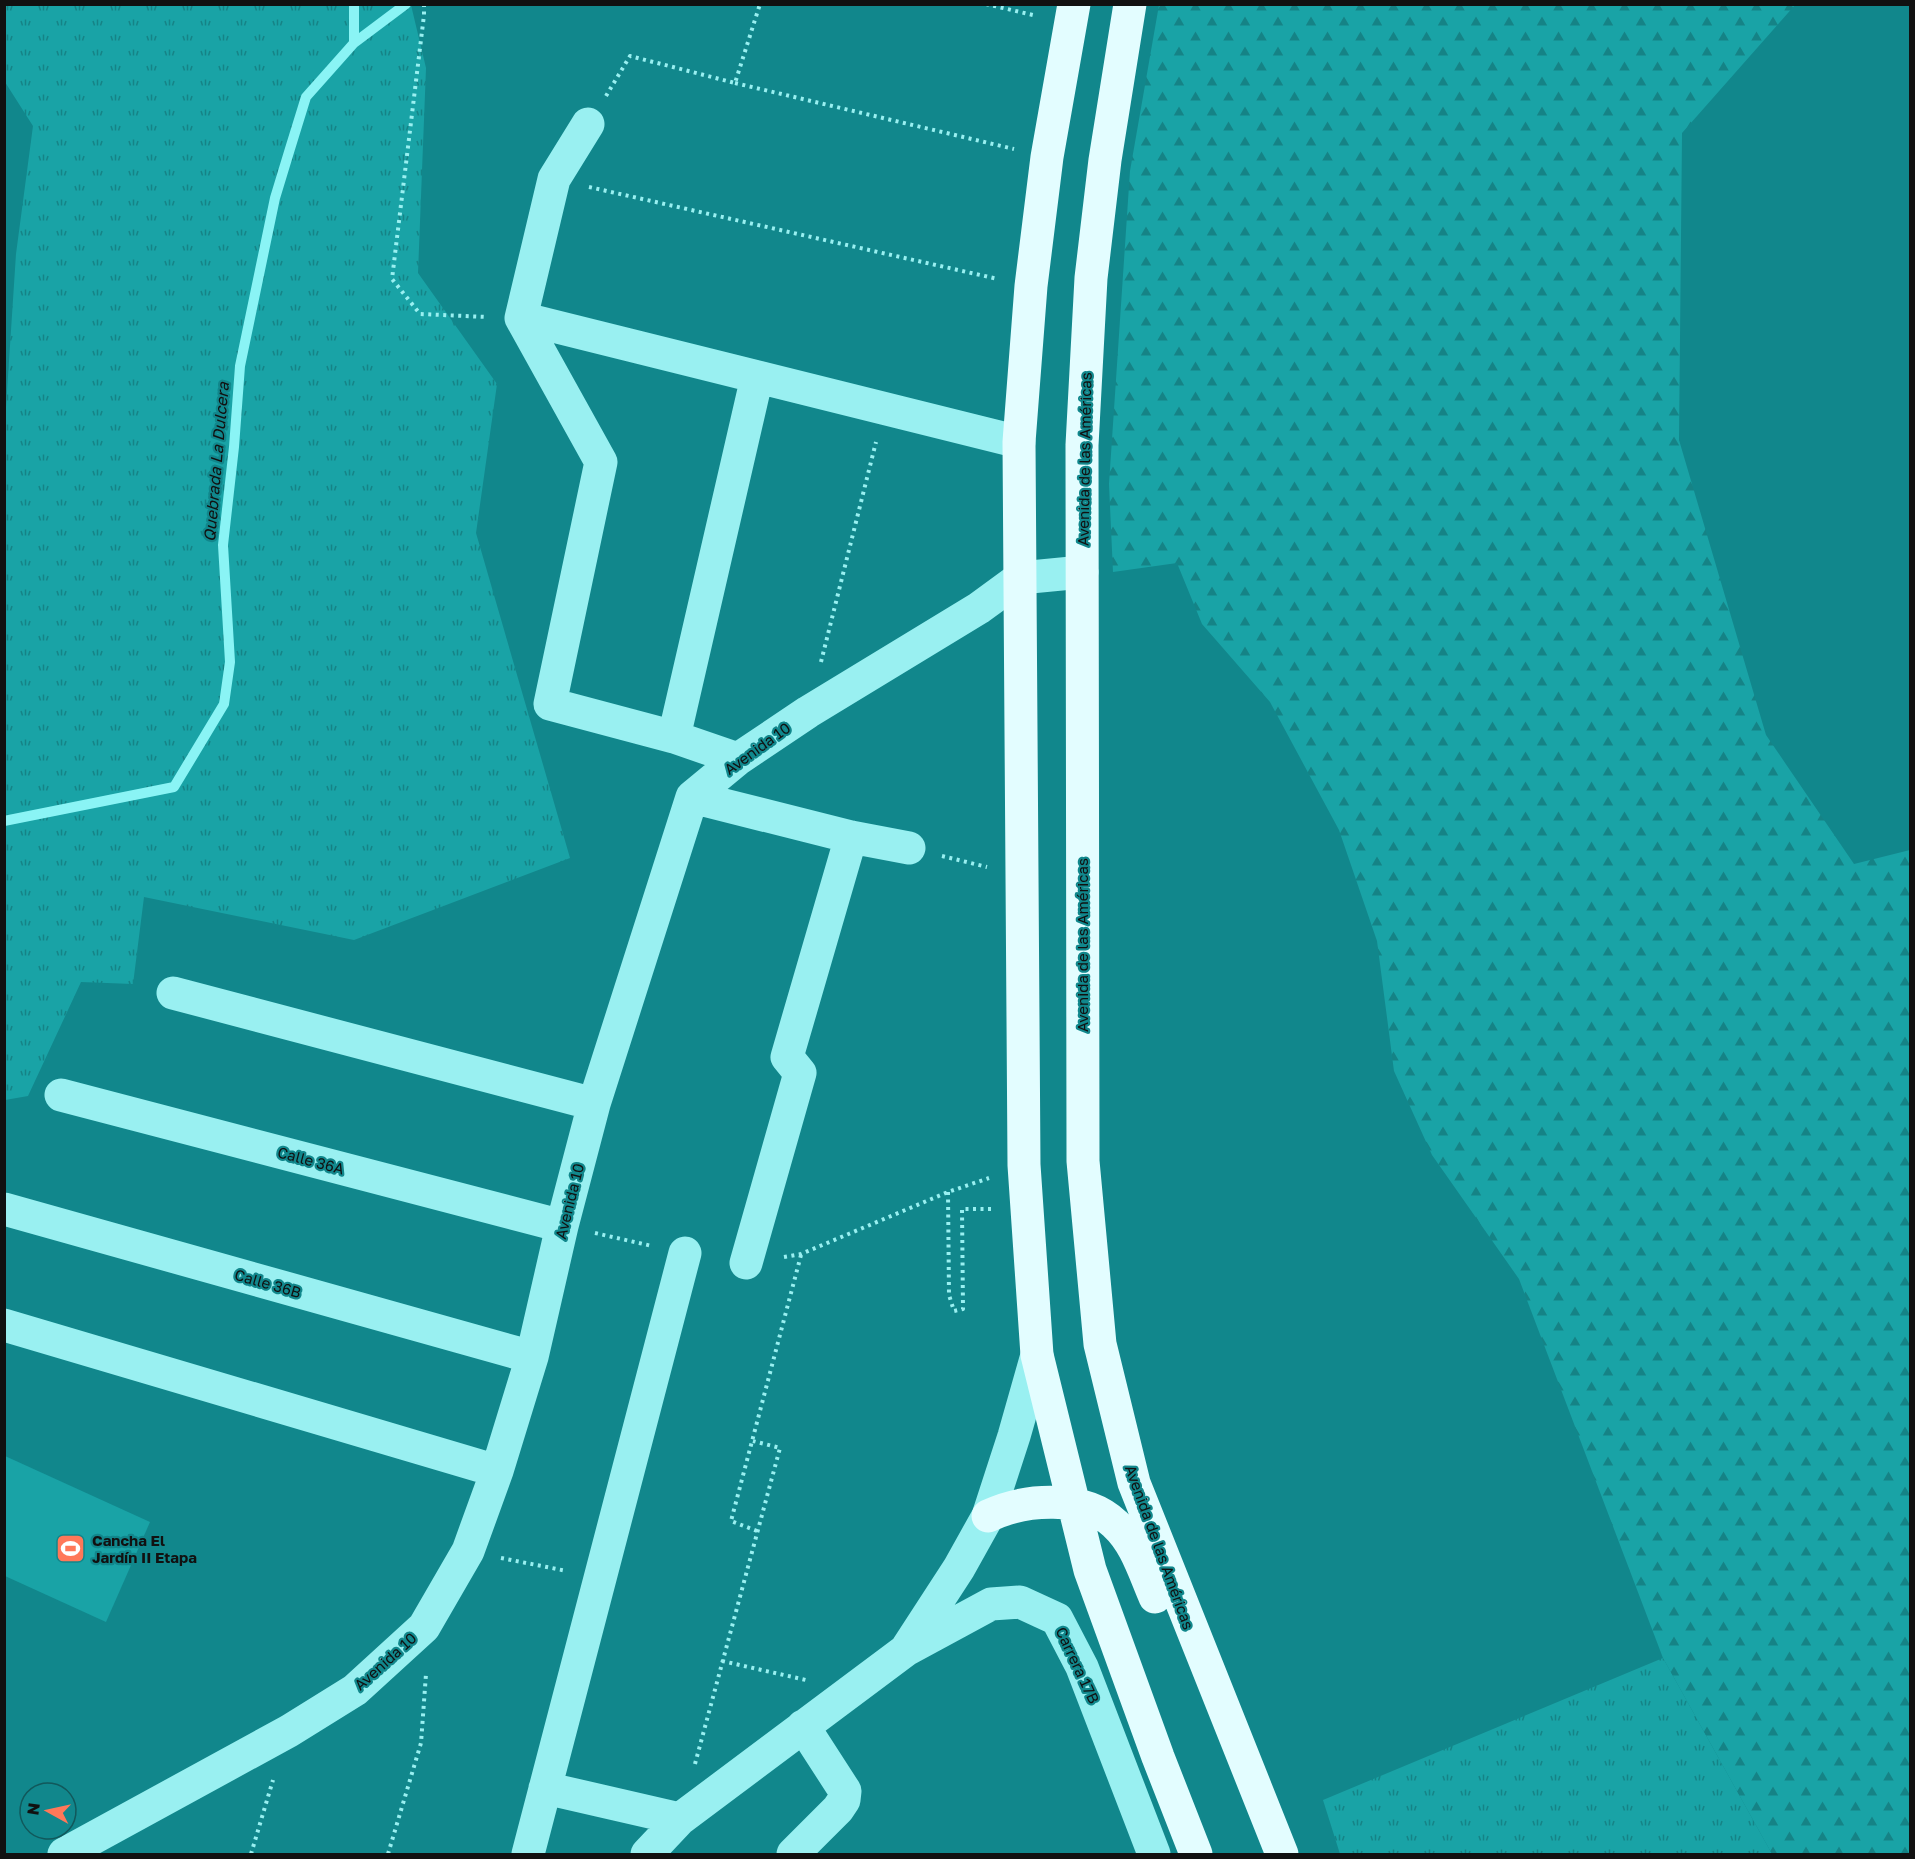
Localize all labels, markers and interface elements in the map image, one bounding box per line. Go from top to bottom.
street label: Avenida de las Américas [1073,372,1095,546]
water label: Quebrada La Dulcera [199,381,233,543]
street label: Avenida 10 [720,718,794,778]
street label: Avenida de las Américas [1073,858,1091,1032]
street label: Calle 36A [276,1142,346,1178]
street label: Avenida 10 [551,1161,587,1241]
street label: Calle 36B [233,1265,303,1301]
street label: Avenida de las Américas [1122,1462,1198,1632]
place label: Cancha El Jardín II Etapa [92,1531,197,1566]
sports icon: Cancha El Jardín II Etapa [55,1533,87,1565]
street label: Carrera 17B [1052,1624,1104,1706]
street label: Avenida 10 [350,1628,420,1694]
north arrow [18,1781,78,1841]
text: N [22,1801,44,1816]

